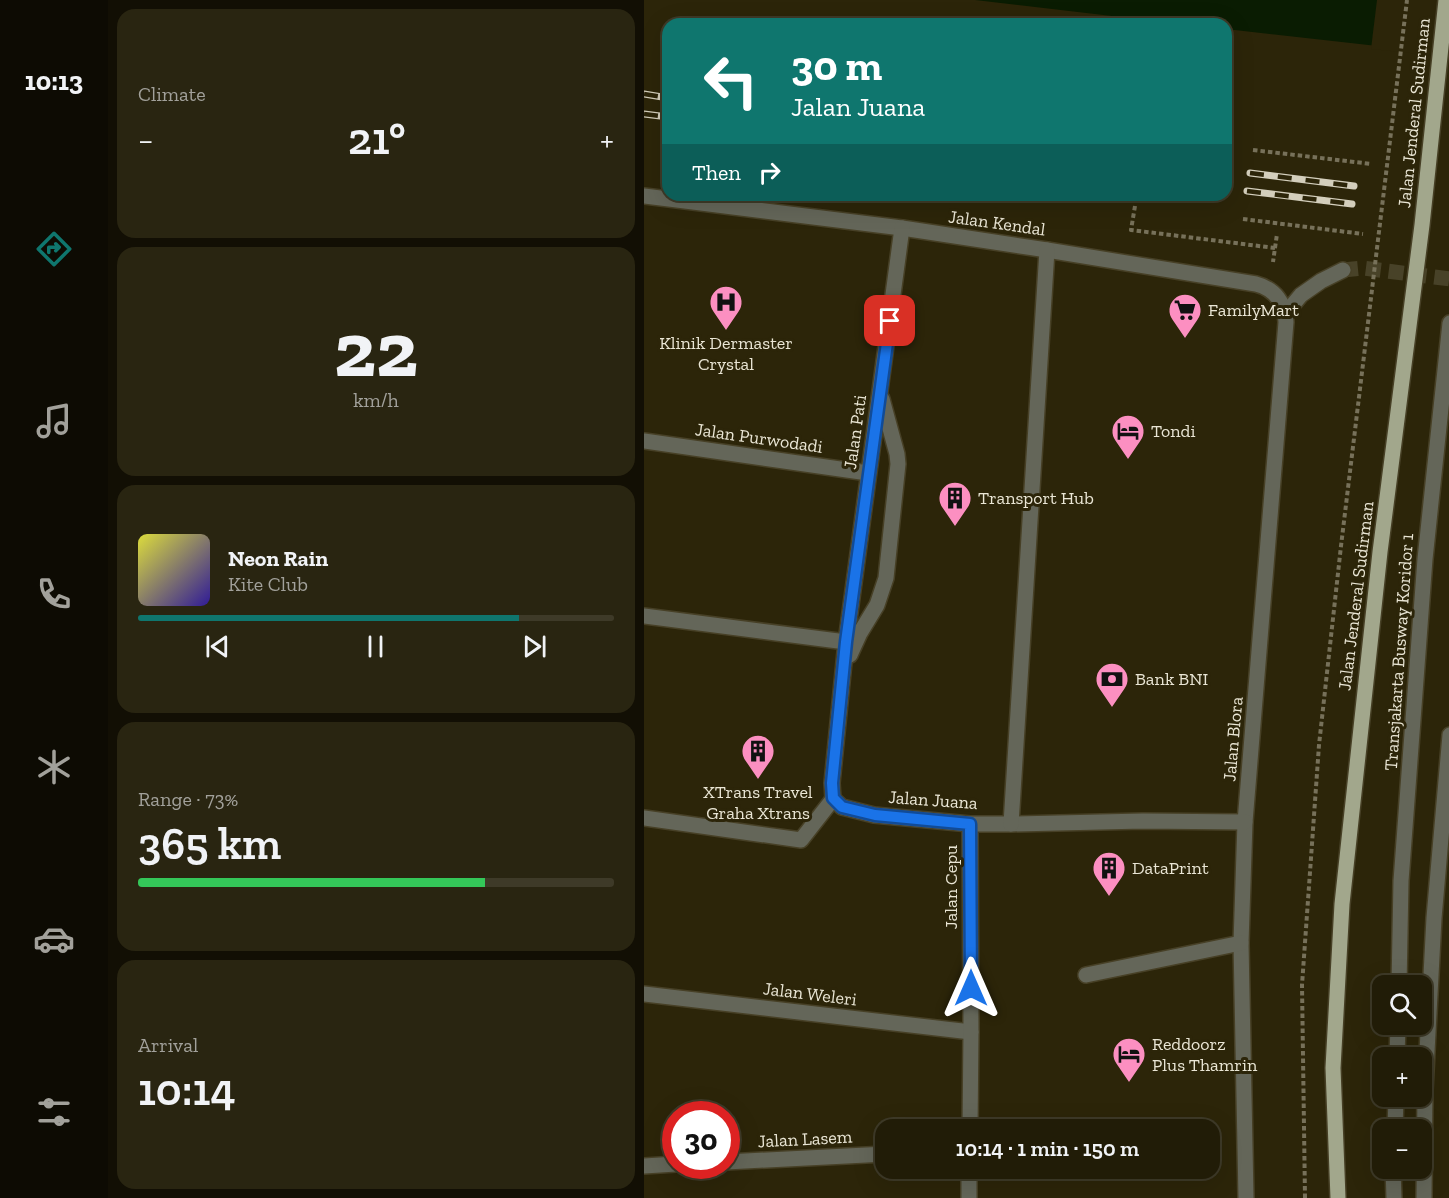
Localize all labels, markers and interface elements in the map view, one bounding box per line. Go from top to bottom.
street label: Jalan Jenderal Sudirman [1393,16,1435,209]
text: 30 m [791,40,882,91]
icon: left [692,42,770,120]
text: 10:13 [25,65,83,97]
text: Climate [138,82,206,106]
text: Jalan Juana [791,91,925,123]
text: 21° [348,112,406,166]
text: − [138,120,153,159]
text: + [600,120,614,159]
icon: right [753,156,786,189]
text: Then [692,159,741,186]
street label: Jalan Kendal [947,205,1047,241]
icon: directions [33,228,75,270]
hospital icon: Klinik Dermaster Crystal [708,284,744,331]
supermarket icon: FamilyMart [1167,292,1203,339]
pin [864,295,915,346]
place label: FamilyMart [1208,299,1299,321]
text: 22 [334,302,418,396]
icon: arrive [873,304,906,337]
place label: Klinik Dermaster Crystal [659,332,793,375]
text: km/h [353,388,399,412]
street label: Jalan Pati [839,393,871,471]
icon: music [33,400,75,442]
hotel icon: Tondi [1110,413,1146,460]
street label: Jalan Purwodadi [694,418,824,458]
place label: Tondi [1151,420,1195,442]
building icon: Transport Hub [937,480,973,527]
place label: Transport Hub [978,487,1094,509]
street label: Jalan Jenderal Sudirman [1333,499,1379,692]
street label: Transjakarta Busway Koridor 1 [1380,533,1418,771]
text: Neon Rain [228,545,328,572]
text: Kite Club [228,572,308,596]
icon: phone [33,573,75,615]
icon: previous [201,630,234,663]
icon: pause [359,630,392,663]
icon: next [518,630,551,663]
bank icon: Bank BNI [1094,661,1130,708]
place label: Bank BNI [1135,668,1208,690]
street label: Jalan Blora [1218,695,1248,782]
building icon: XTrans Travel Graha Xtrans [740,733,776,780]
icon: climate [33,746,75,788]
place label: XTrans Travel Graha Xtrans [703,781,813,824]
street label: Jalan Juana [888,786,979,814]
text: Range · 73% [138,787,238,811]
text: 365 km [138,817,281,871]
street label: Jalan Cepu [940,845,962,929]
building icon: DataPrint [1091,850,1127,897]
place label: DataPrint [1132,857,1209,879]
icon: car [33,918,75,960]
position arrow [939,956,1003,1020]
map controls [1372,975,1432,1179]
button: search [1372,975,1432,1035]
street label: Jalan Weleri [762,977,858,1011]
text: Arrival [138,1033,198,1057]
place label: Reddoorz Plus Thamrin [1152,1033,1258,1076]
hotel icon: Reddoorz Plus Thamrin [1111,1036,1147,1083]
button: + [1372,1047,1432,1107]
text: 10:14 [138,1063,236,1117]
icon: filters [33,1091,75,1133]
speed limit sign: 30 [662,1101,740,1179]
button: − [1372,1119,1432,1179]
street label: Jalan Lasem [757,1126,853,1152]
text: 10:14 · 1 min · 150 m [956,1135,1139,1162]

